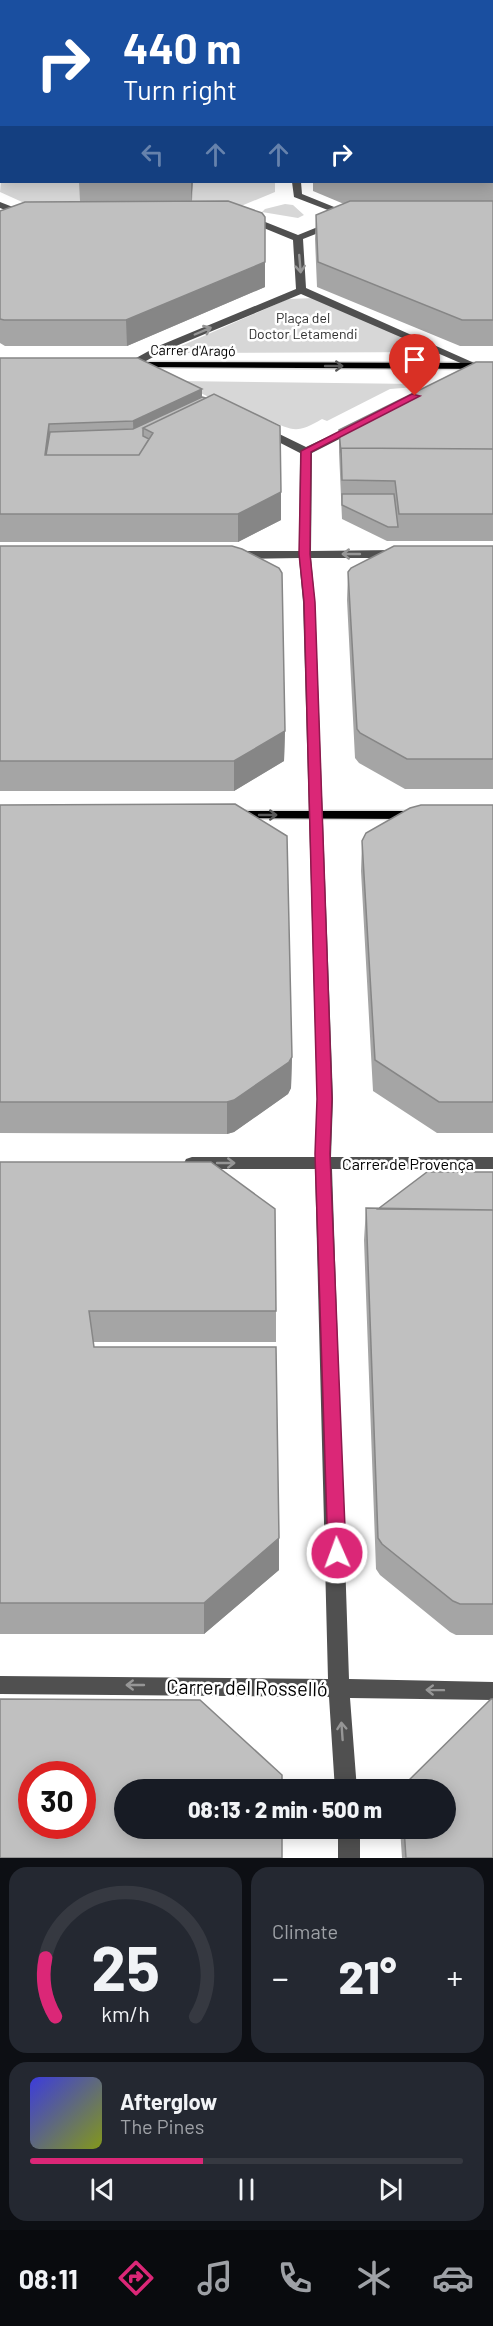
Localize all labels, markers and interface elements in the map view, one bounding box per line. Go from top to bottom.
text: 440 m [123,22,241,72]
icon: right [24,24,102,102]
text: Turn right [123,73,237,105]
icon: left [136,138,169,171]
icon: ahead [199,138,232,171]
icon: ahead [262,138,295,171]
icon: right [325,138,358,171]
one-way arrow [295,254,306,274]
park label: Plaça del Doctor Letamendi [248,309,358,342]
one-way arrow [193,325,212,336]
pin [389,334,440,396]
street label: Carrer d'Aragó [150,341,236,359]
icon: arrive [398,343,431,376]
one-way arrow [323,360,343,372]
one-way arrow [341,548,361,560]
one-way arrow [258,809,278,821]
street label: Carrer de Provença [342,1154,474,1173]
one-way arrow [216,1157,236,1169]
position arrow [305,1521,369,1585]
street label: Carrer del Rosselló [166,1674,328,1700]
one-way arrow [125,1679,145,1691]
one-way arrow [425,1684,445,1696]
one-way arrow [336,1722,347,1742]
speed limit sign: 30 [18,1761,96,1839]
text: 08:13 · 2 min · 500 m [188,1796,382,1822]
text: Climate [272,1919,338,1943]
text: 25 [91,1929,160,2003]
text: 21° [338,1949,397,2003]
text: − [272,1957,289,1997]
text: + [446,1957,463,1997]
text: km/h [101,2001,150,2026]
text: Afterglow [120,2088,217,2114]
text: The Pines [120,2114,204,2138]
icon: previous [86,2173,119,2206]
icon: pause [230,2173,263,2206]
icon: next [374,2173,407,2206]
icon: directions [115,2257,157,2299]
icon: music [194,2257,236,2299]
icon: phone [274,2257,316,2299]
icon: climate [353,2257,395,2299]
icon: car [432,2257,474,2299]
text: 08:11 [19,2262,78,2294]

